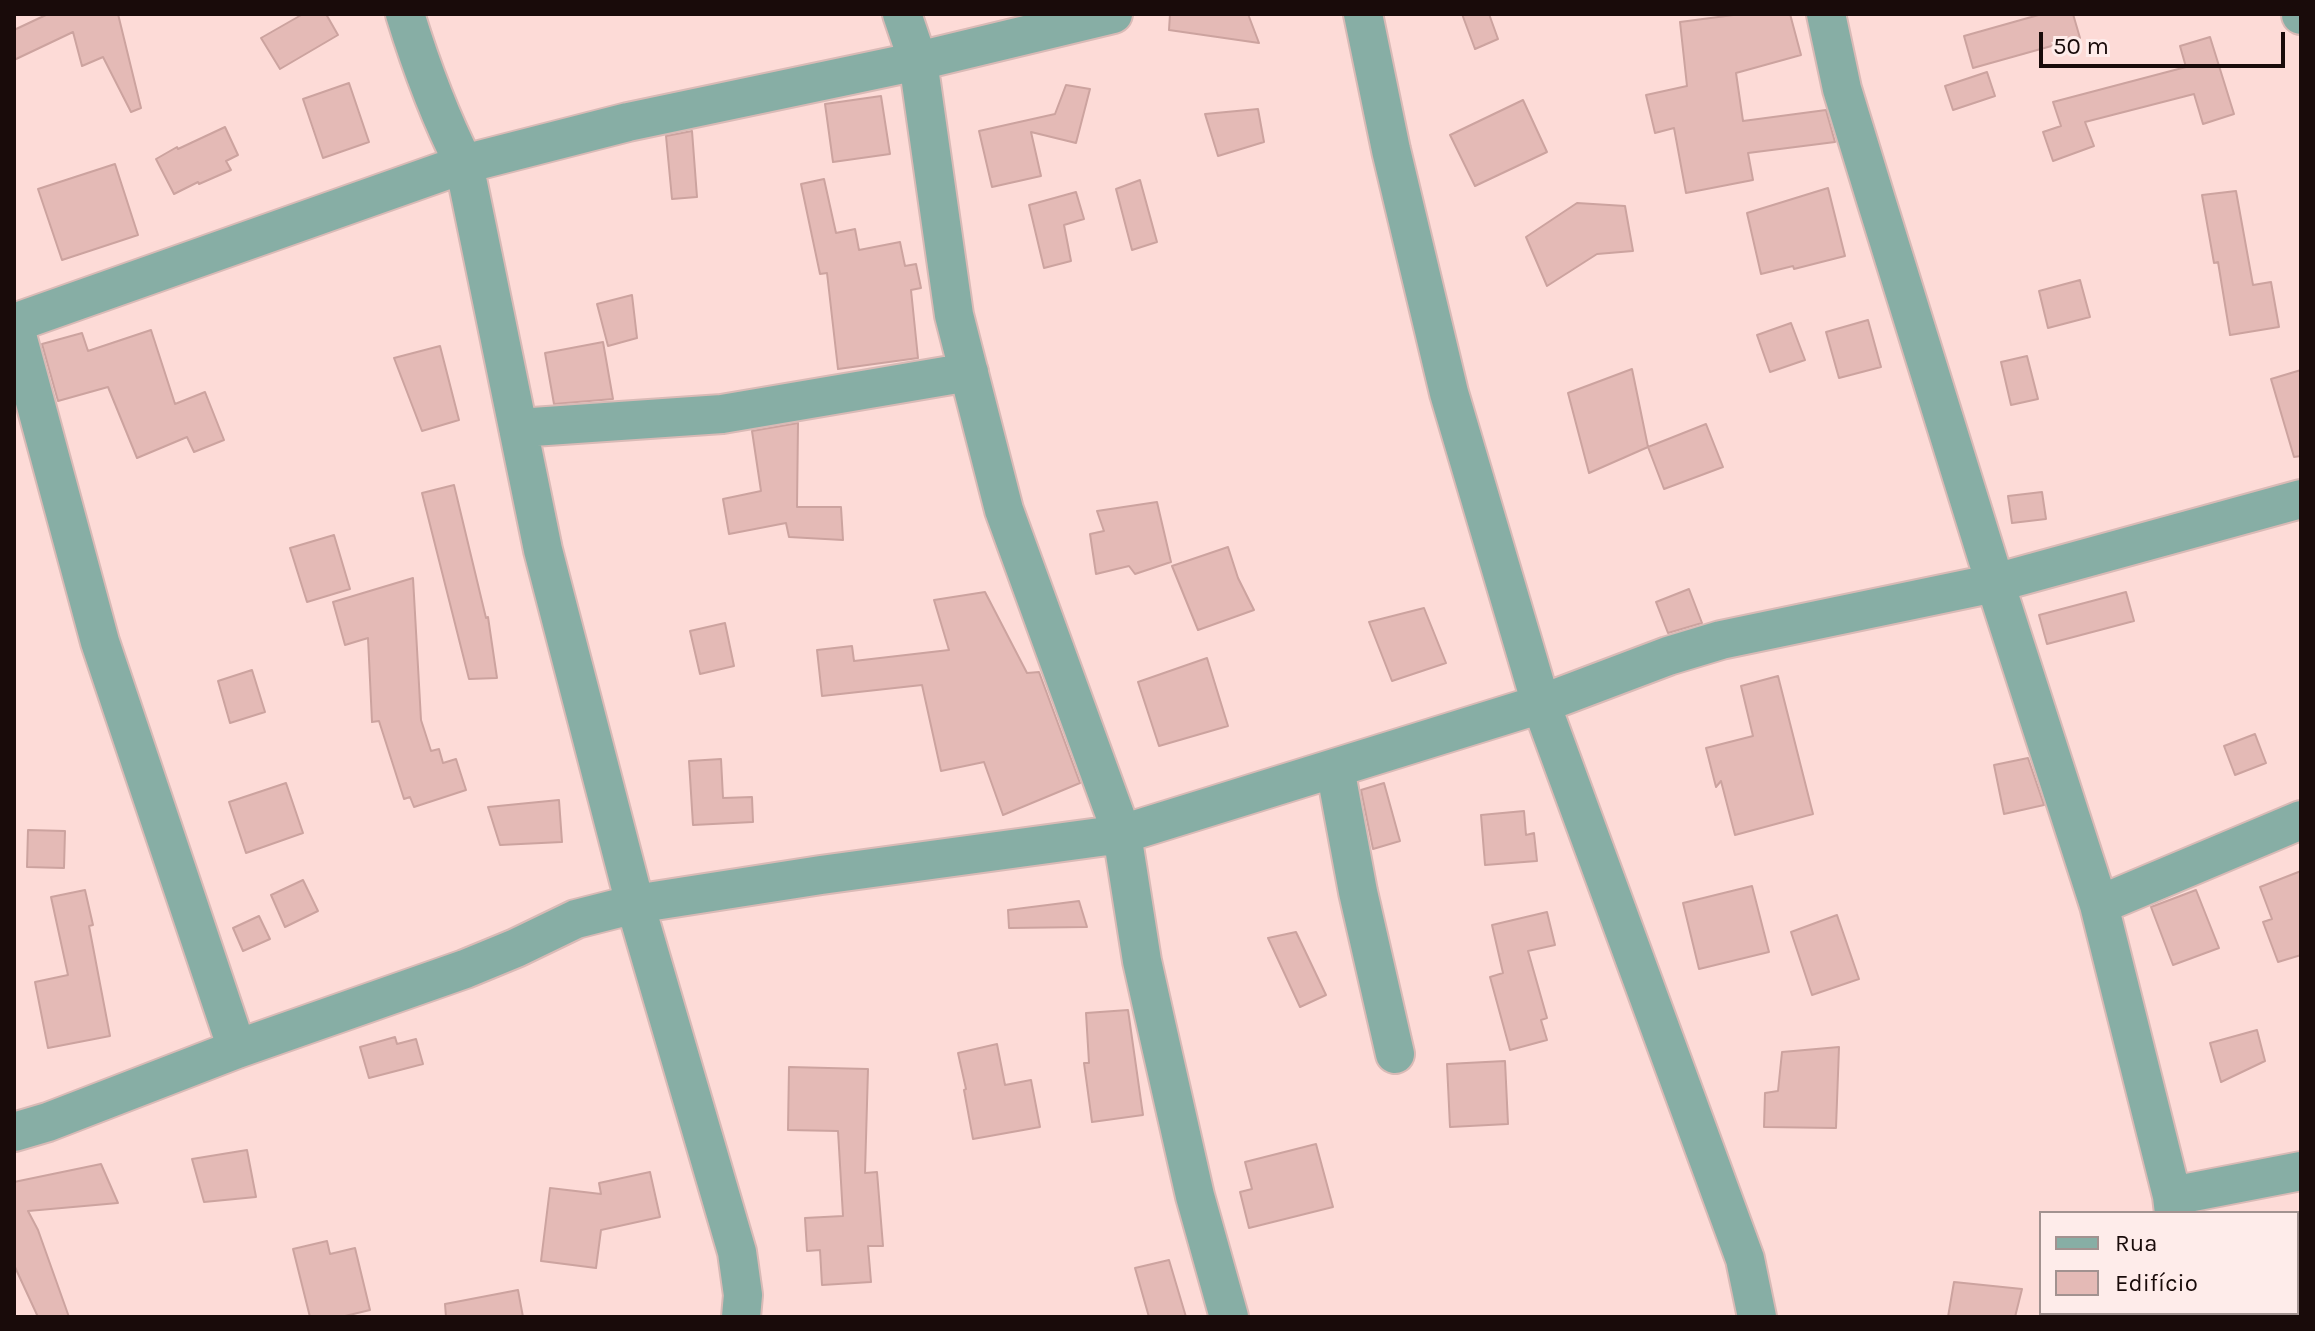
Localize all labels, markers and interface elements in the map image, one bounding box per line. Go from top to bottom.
scale bar [2043,16,2289,66]
text: 50 m [2053,32,2109,60]
legend [2039,1211,2299,1315]
text: Rua [2115,1229,2157,1257]
text: Edifício [2115,1269,2198,1297]

